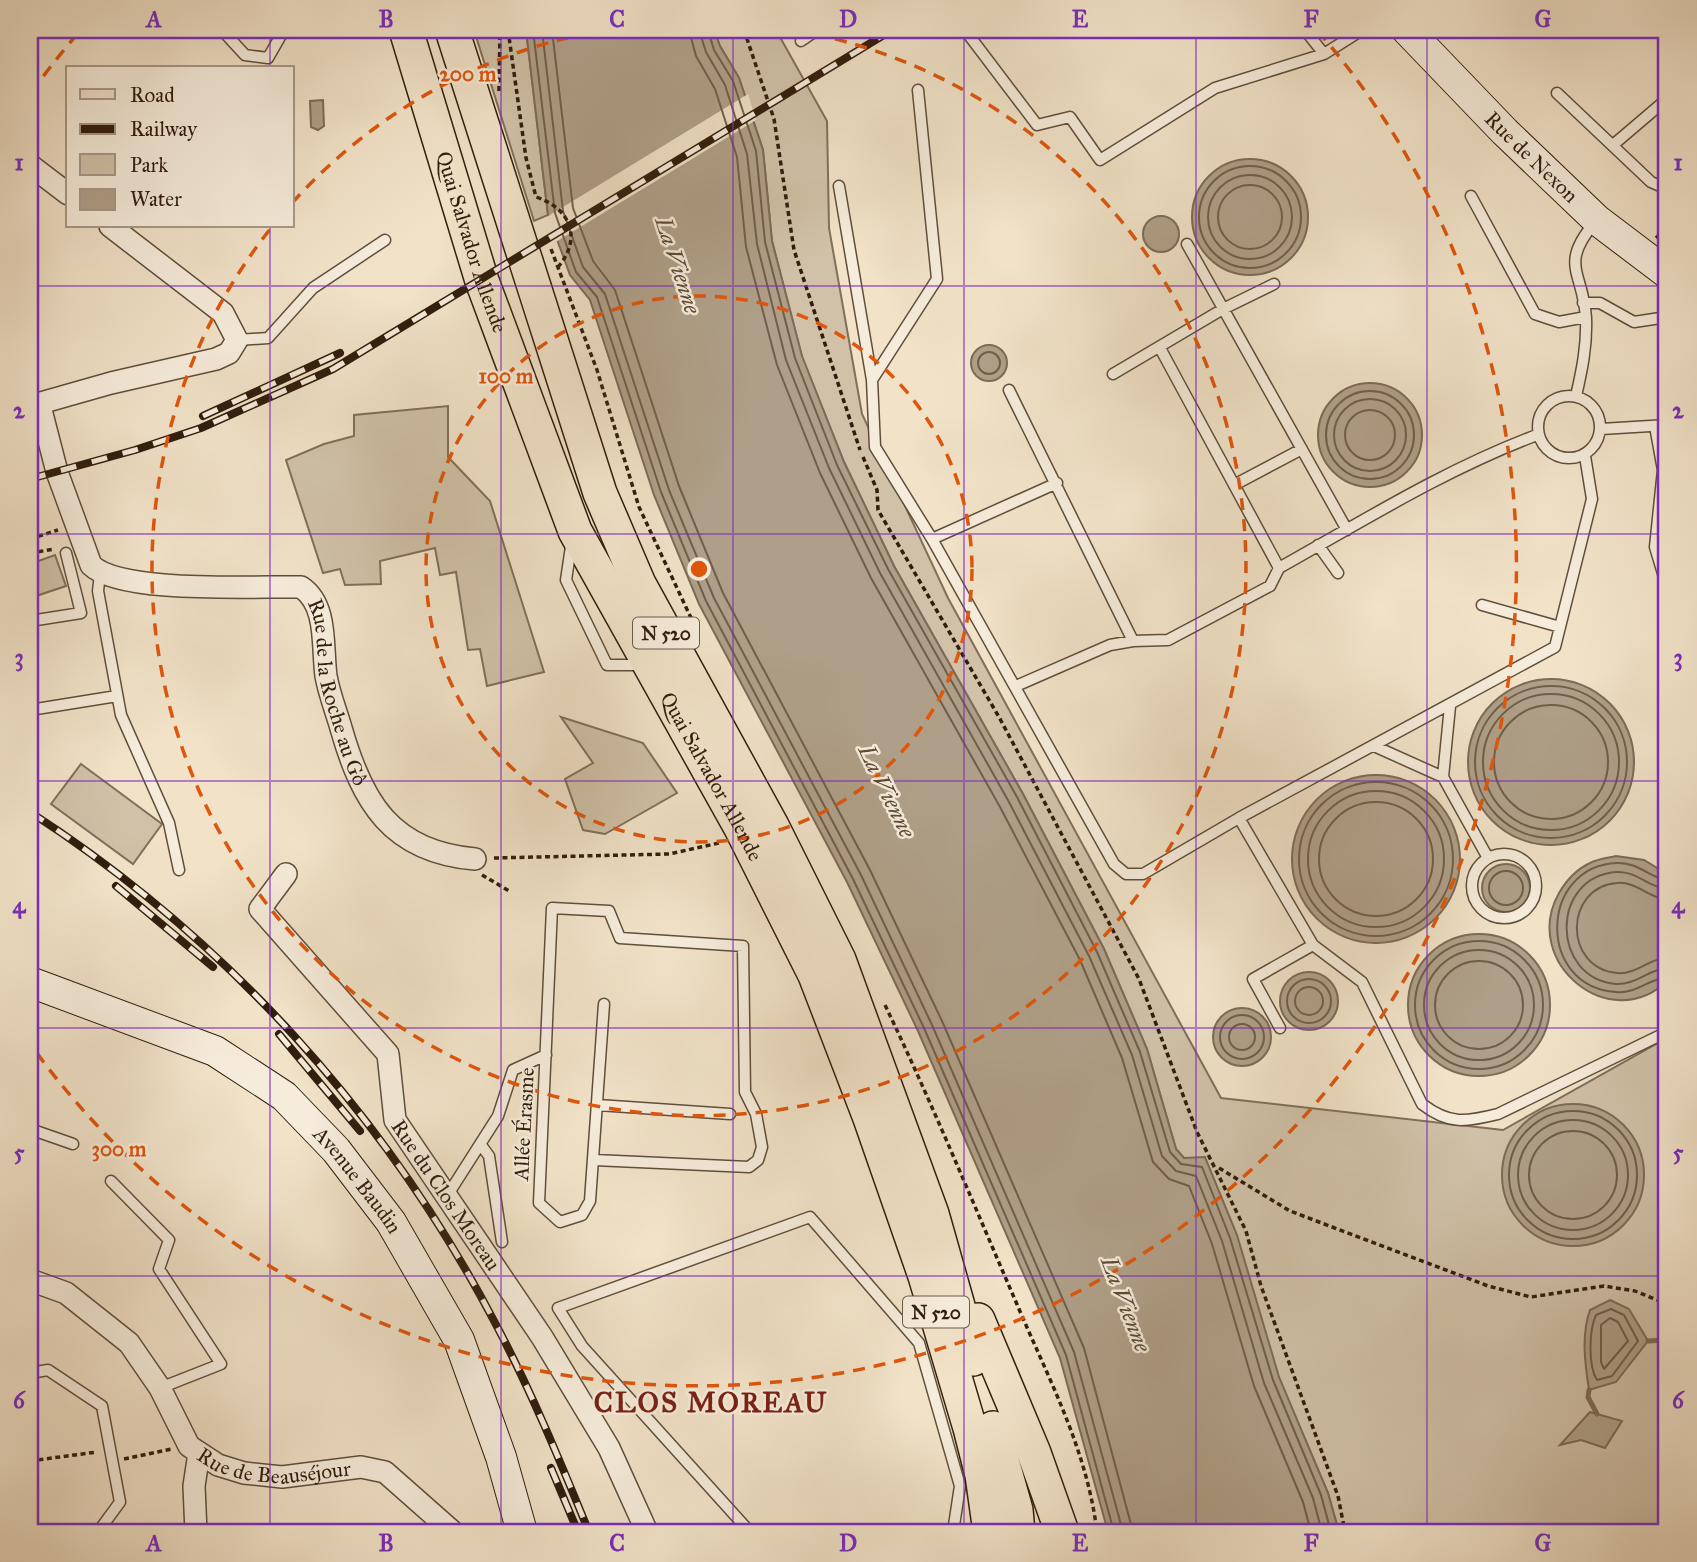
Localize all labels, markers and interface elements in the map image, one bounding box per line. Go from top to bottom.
text: A [144,5,162,33]
text: B [378,5,394,33]
text: C [609,5,625,33]
text: D [839,5,857,33]
text: E [1072,5,1089,33]
text: F [1303,5,1319,33]
text: G [1535,5,1552,33]
text: 200 m [440,61,497,87]
legend [66,66,294,228]
text: Road [130,82,175,108]
street label: Rue de Nexon [1479,106,1584,208]
text: Railway [130,116,198,142]
text: 1 [14,148,24,176]
street label: Quai Salvador Allende [430,148,513,337]
text: 1 [1673,148,1683,176]
text: Park [130,152,168,178]
text: Water [130,186,182,212]
water label: La Vienne [649,212,707,317]
text: 100 m [479,363,534,389]
text: 2 [13,396,25,424]
text: 2 [1672,396,1684,424]
centre of rings [687,557,711,581]
street label: Rue de la Roche au Gô [302,595,373,790]
road number: N 520 [633,618,699,648]
text: 3 [14,643,24,672]
text: 3 [1673,643,1683,672]
street label: Quai Salvador Allende [655,687,769,866]
water label: La Vienne [852,739,922,842]
text: 4 [13,891,27,919]
text: 4 [1672,891,1686,919]
street label: Allée Érasme [507,1066,540,1182]
street label: Rue du Clos Moreau [385,1115,506,1276]
street label: Avenue Baudin [307,1121,408,1238]
text: 300 m [91,1136,147,1162]
text: 5 [14,1138,25,1166]
text: 5 [1673,1138,1684,1166]
water label: La Vienne [1095,1251,1157,1356]
road number: N 520 [903,1296,969,1328]
district label: CLOS MOREAU [594,1385,828,1420]
text: 6 [13,1386,26,1414]
text: 6 [1672,1386,1685,1414]
street label: Rue de Beauséjour [192,1442,352,1490]
text: A [144,1529,162,1557]
text: B [378,1529,394,1557]
text: C [609,1529,625,1557]
text: D [839,1529,857,1557]
text: E [1072,1529,1089,1557]
text: F [1303,1529,1319,1557]
text: G [1535,1529,1552,1557]

